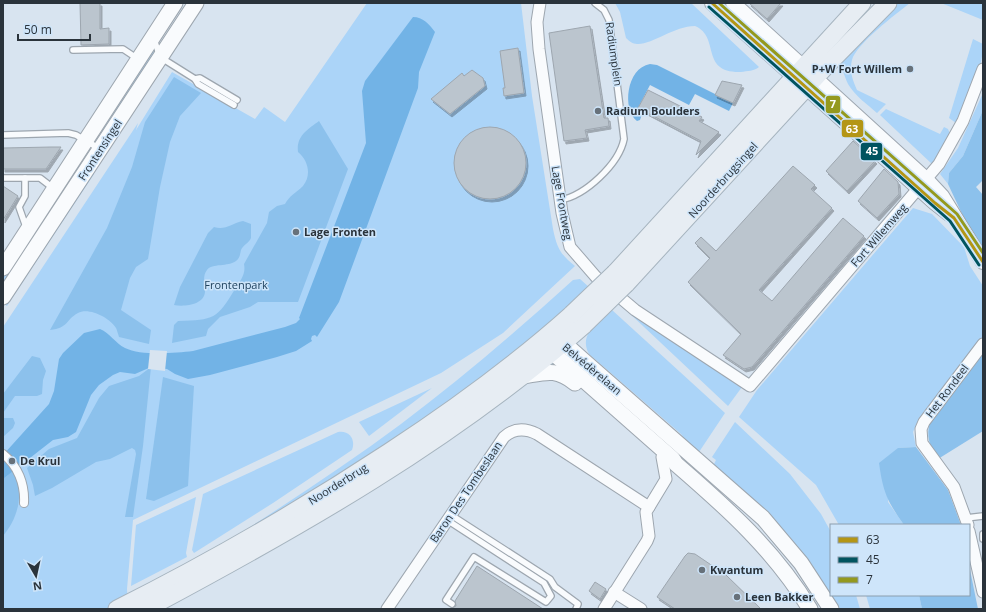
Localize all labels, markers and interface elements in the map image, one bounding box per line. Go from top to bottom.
scale bar [18,16,90,42]
text: 50 m [24,21,52,38]
street label: Radiumplein [603,21,626,87]
place label: P+W Fort Willem [812,61,902,76]
marker: P+W Fort Willem [905,64,915,74]
line badge: 7 [825,95,841,114]
text: 7 [830,96,836,111]
place label: Radium Boulders [606,103,700,118]
marker: Radium Boulders [593,106,603,116]
street label: Frontensingel [74,116,125,183]
line badge: 63 [841,119,864,138]
text: 63 [846,121,858,136]
street label: Noorderbrugsingel [685,139,761,221]
line badge: 45 [860,142,883,161]
text: 45 [866,143,878,158]
street label: Lage Frontweg [549,165,576,241]
street label: Fort Willemweg [847,200,910,269]
place label: Lage Fronten [304,224,376,239]
marker: Lage Fronten [291,227,301,237]
park label: Frontenpark [204,277,268,292]
street label: Belvédèrelaan [560,339,625,398]
street label: Het Rondeel [922,361,972,420]
street label: Baron Des Tombeslaan [426,438,505,545]
place label: De Krul [20,453,60,468]
marker: De Krul [7,456,17,466]
street label: Noorderbrug [305,459,370,508]
legend [830,524,970,596]
text: 63 [866,531,880,548]
text: 45 [866,551,880,568]
north arrow [16,556,56,596]
place label: Kwantum [710,562,763,577]
marker: Kwantum [697,565,707,575]
text: 7 [866,571,873,588]
text: N [32,578,43,594]
place label: Leen Bakker [745,589,813,604]
marker: Leen Bakker [732,592,742,602]

